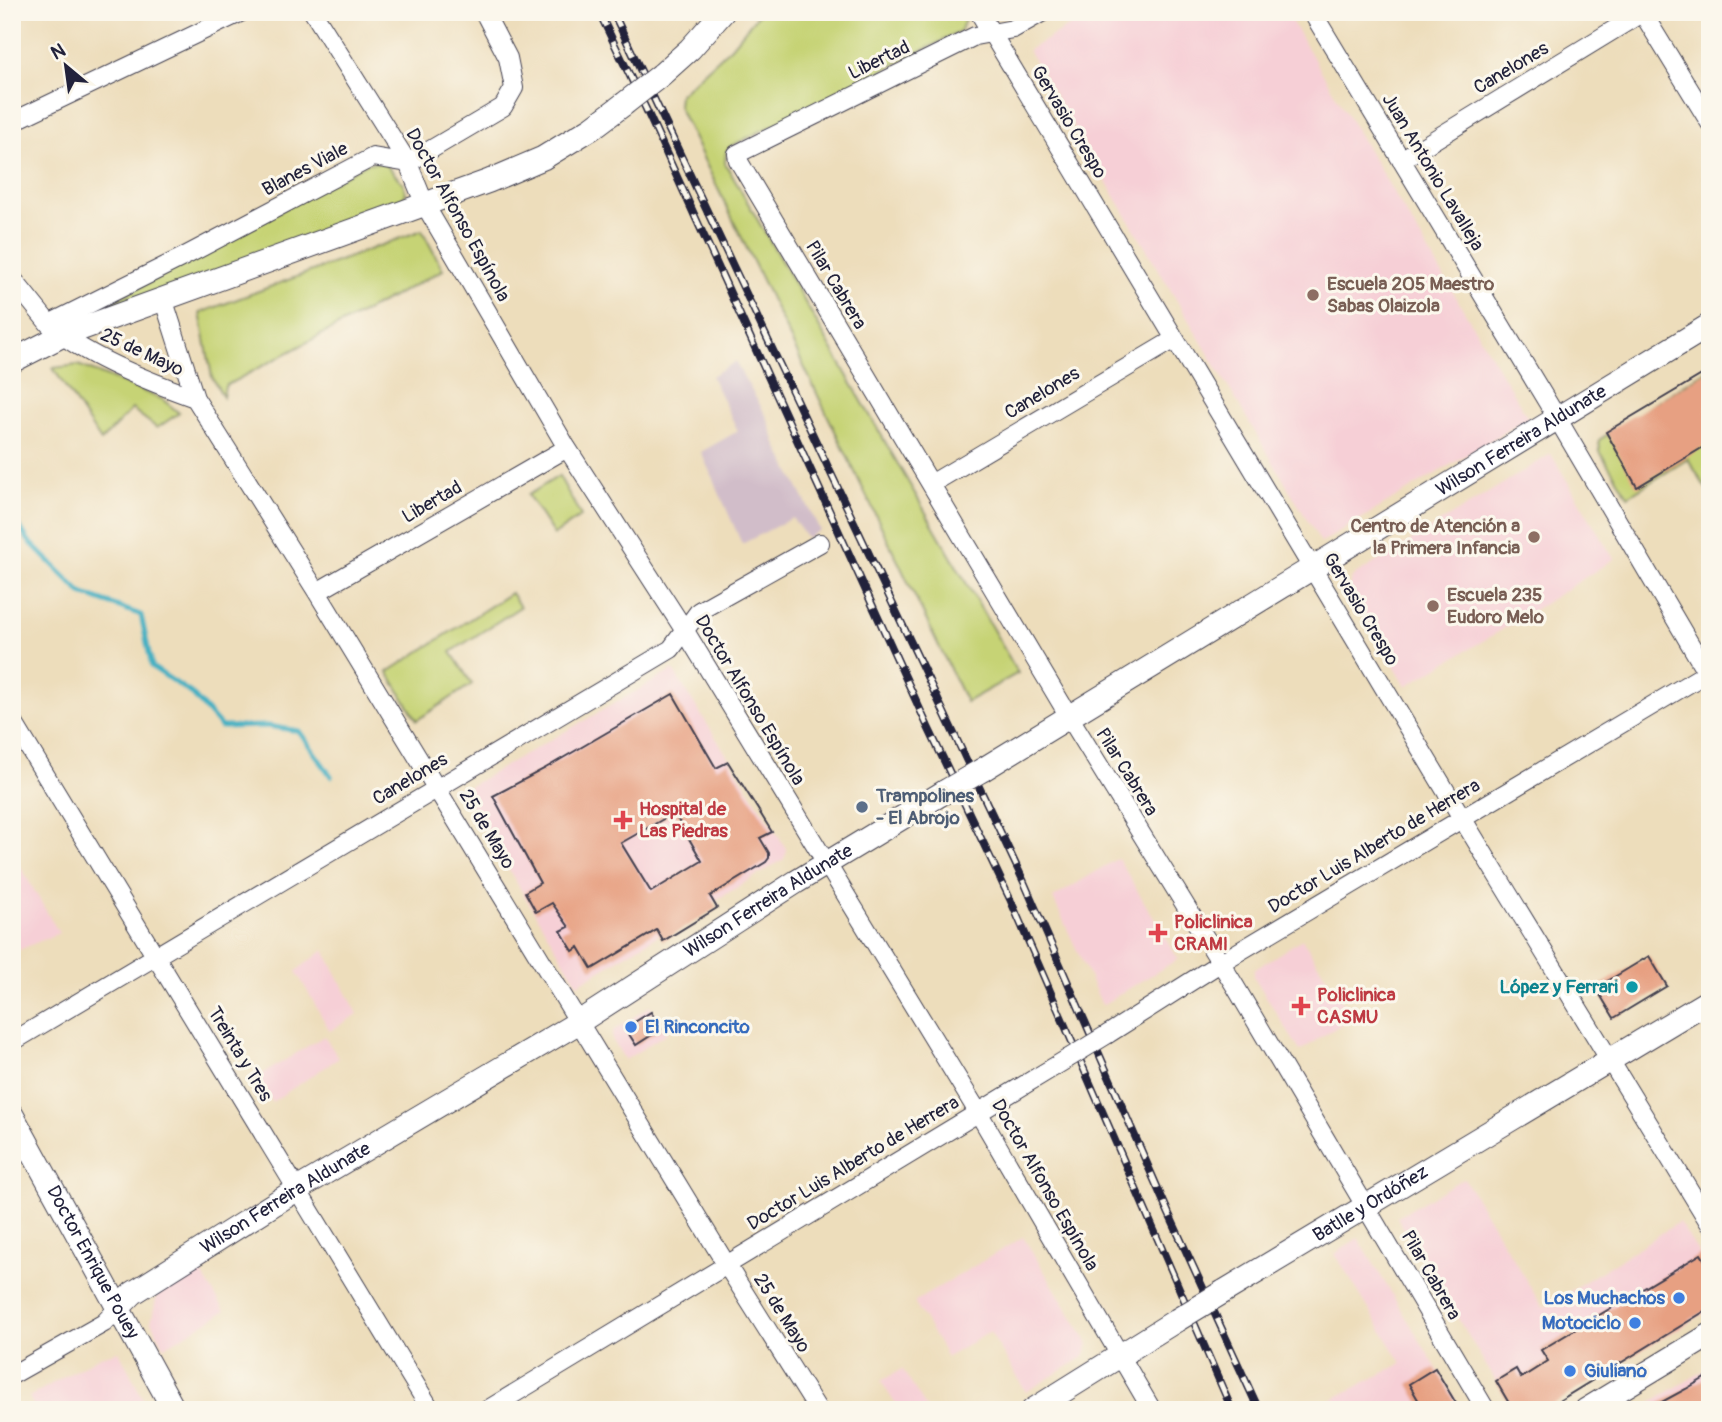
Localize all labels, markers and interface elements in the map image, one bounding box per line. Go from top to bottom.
north arrow [32,32,102,102]
street label: Libertad [844,35,914,85]
street label: Canelones [1469,36,1553,100]
text: N [47,38,70,66]
street label: Gervasio Crespo [1026,61,1112,183]
street label: Juan Antonio Lavalleja [1377,89,1490,255]
street label: Doctor Alfonso Espínola [400,124,516,306]
street label: Blanes Viale [258,136,353,202]
street label: Pilar Cabrera [800,236,872,334]
place label: Escuela 205 Maestro Sabas Olaizola [1327,272,1495,318]
marker: Escuela 205 Maestro Sabas Olaizola [1305,287,1321,303]
street label: 25 de Mayo [97,322,187,382]
street label: Canelones [1000,361,1084,425]
street label: Wilson Ferreira Aldunate [1432,379,1611,502]
street label: Libertad [398,475,466,529]
place label: Centro de Atención a la Primera Infancia [1350,514,1520,560]
marker: Centro de Atención a la Primera Infancia [1526,529,1542,545]
street label: Gervasio Crespo [1318,548,1404,670]
place label: Escuela 235 Eudoro Melo [1447,583,1545,629]
marker: Escuela 235 Eudoro Melo [1425,598,1441,614]
street label: Doctor Alfonso Espínola [690,610,810,790]
street label: Pilar Cabrera [1090,723,1164,821]
street label: Canelones [368,747,452,811]
street label: Doctor Luis Alberto de Herrera [1264,773,1484,919]
place label: Trampolines - El Abrojo [875,784,974,830]
street label: 25 de Mayo [454,785,520,873]
place label: Hospital de Las Piedras [639,797,728,843]
marker: Trampolines - El Abrojo [854,799,870,815]
marker: Hospital de Las Piedras [613,810,633,830]
street label: Wilson Ferreira Aldunate [679,838,858,963]
place label: Policlinica CRAMI [1174,910,1253,956]
marker: Policlinica CRAMI [1148,923,1168,943]
place label: López y Ferrari [1499,975,1619,999]
marker: López y Ferrari [1624,979,1640,995]
place label: Policlinica CASMU [1317,983,1396,1029]
marker: Policlinica CASMU [1291,996,1311,1016]
street label: Treinta y Tres [202,1002,278,1106]
place label: El Rinconcito [645,1015,751,1039]
marker: El Rinconcito [623,1019,639,1035]
street label: Doctor Luis Alberto de Herrera [743,1090,963,1236]
street label: Doctor Alfonso Espínola [986,1095,1104,1275]
street label: Wilson Ferreira Aldunate [196,1136,375,1259]
street label: Batlle y Ordóñez [1309,1160,1432,1247]
street label: Doctor Enrique Pouey [41,1181,145,1343]
street label: Pilar Cabrera [1396,1226,1466,1324]
street label: 25 de Mayo [748,1269,816,1357]
place label: Los Muchachos [1544,1286,1665,1310]
marker: Los Muchachos [1671,1290,1687,1306]
place label: Motociclo [1542,1311,1622,1335]
marker: Motociclo [1627,1315,1643,1331]
place label: Giuliano [1584,1359,1648,1383]
marker: Giuliano [1562,1363,1578,1379]

